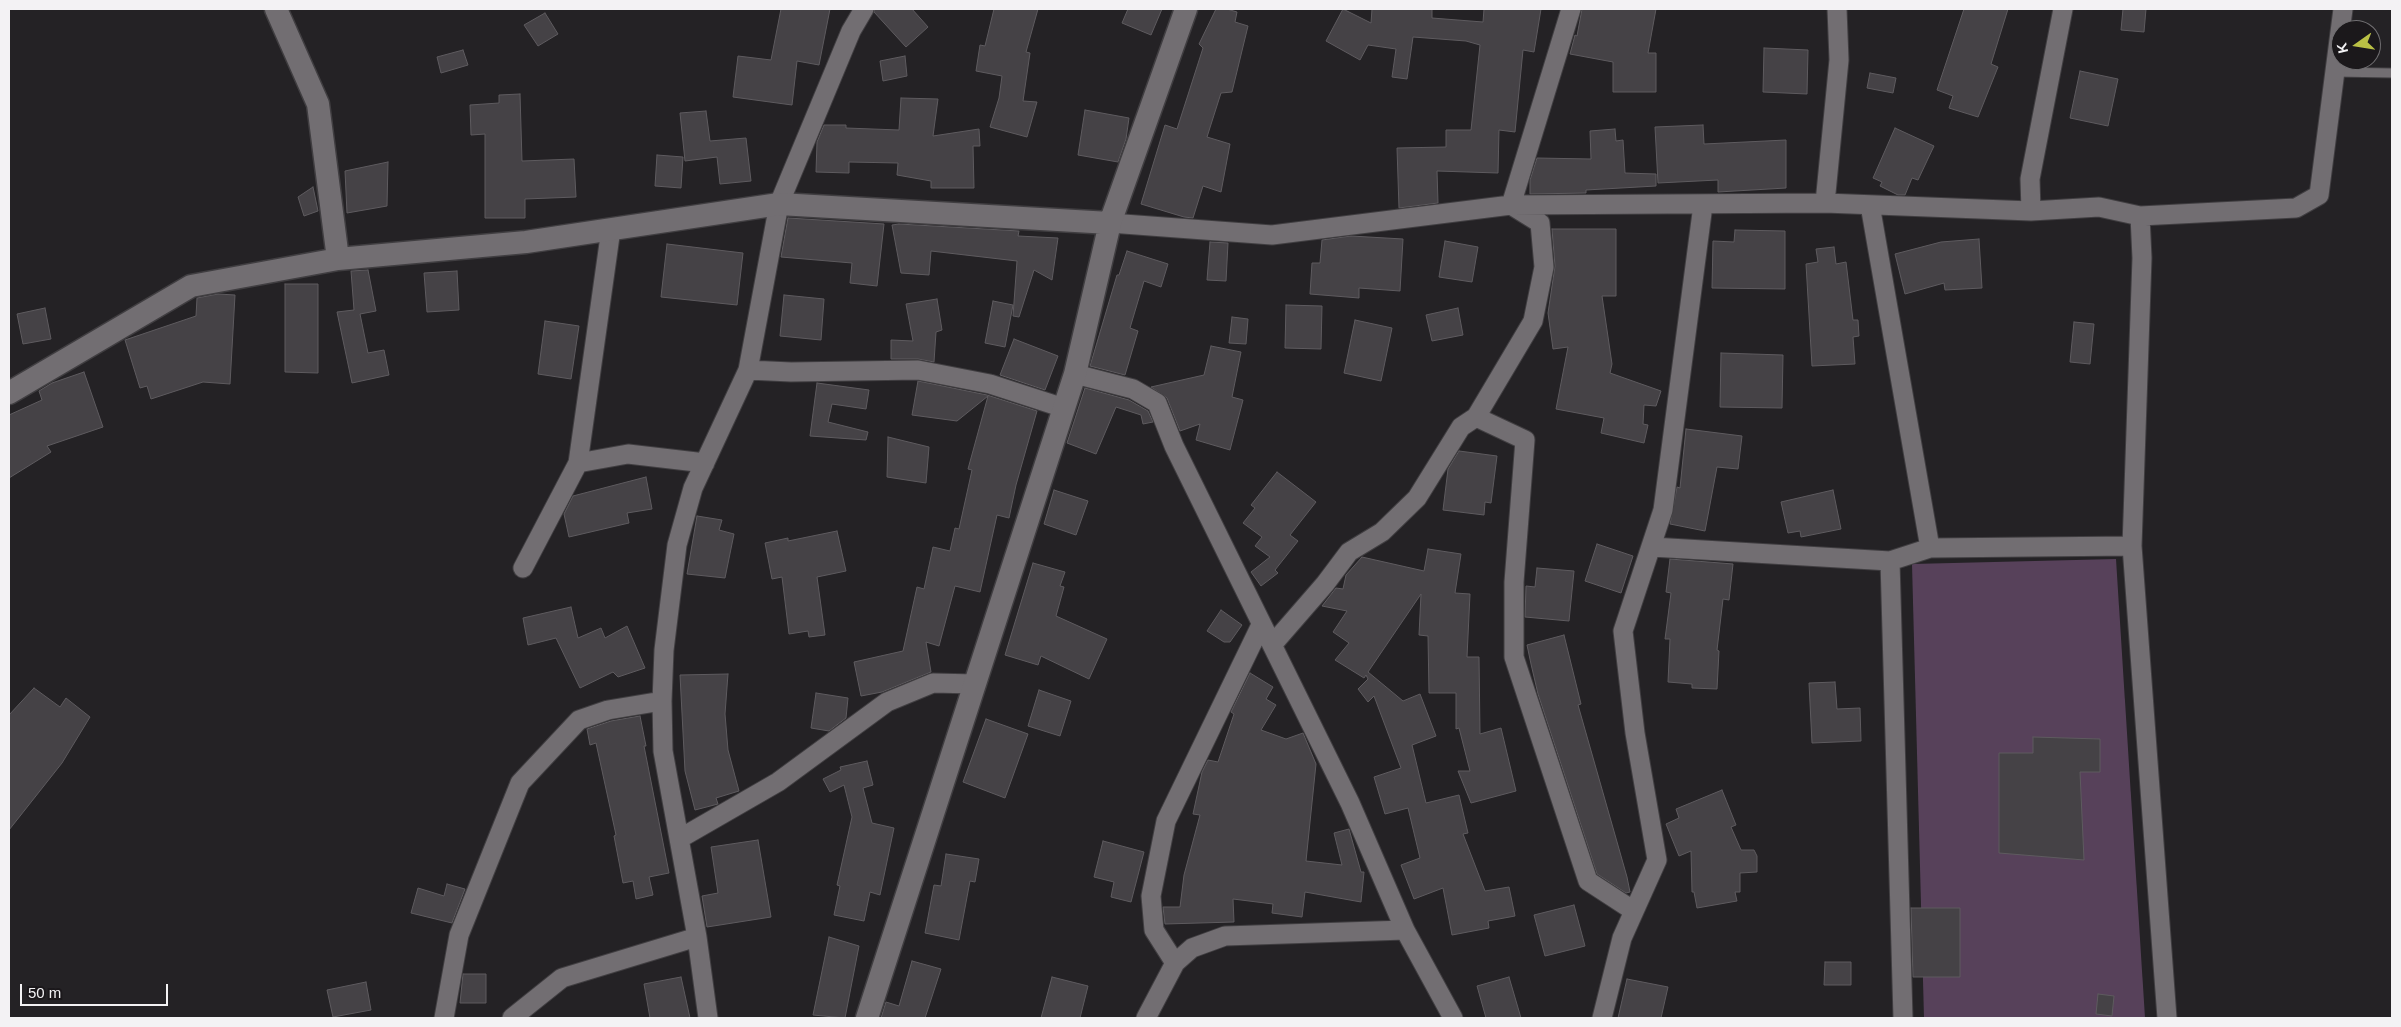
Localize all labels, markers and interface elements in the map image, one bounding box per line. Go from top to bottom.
north arrow [2331,20,2381,70]
text: K [2333,41,2351,55]
scale bar [22,974,170,1006]
text: 50 m [28,984,61,1001]

